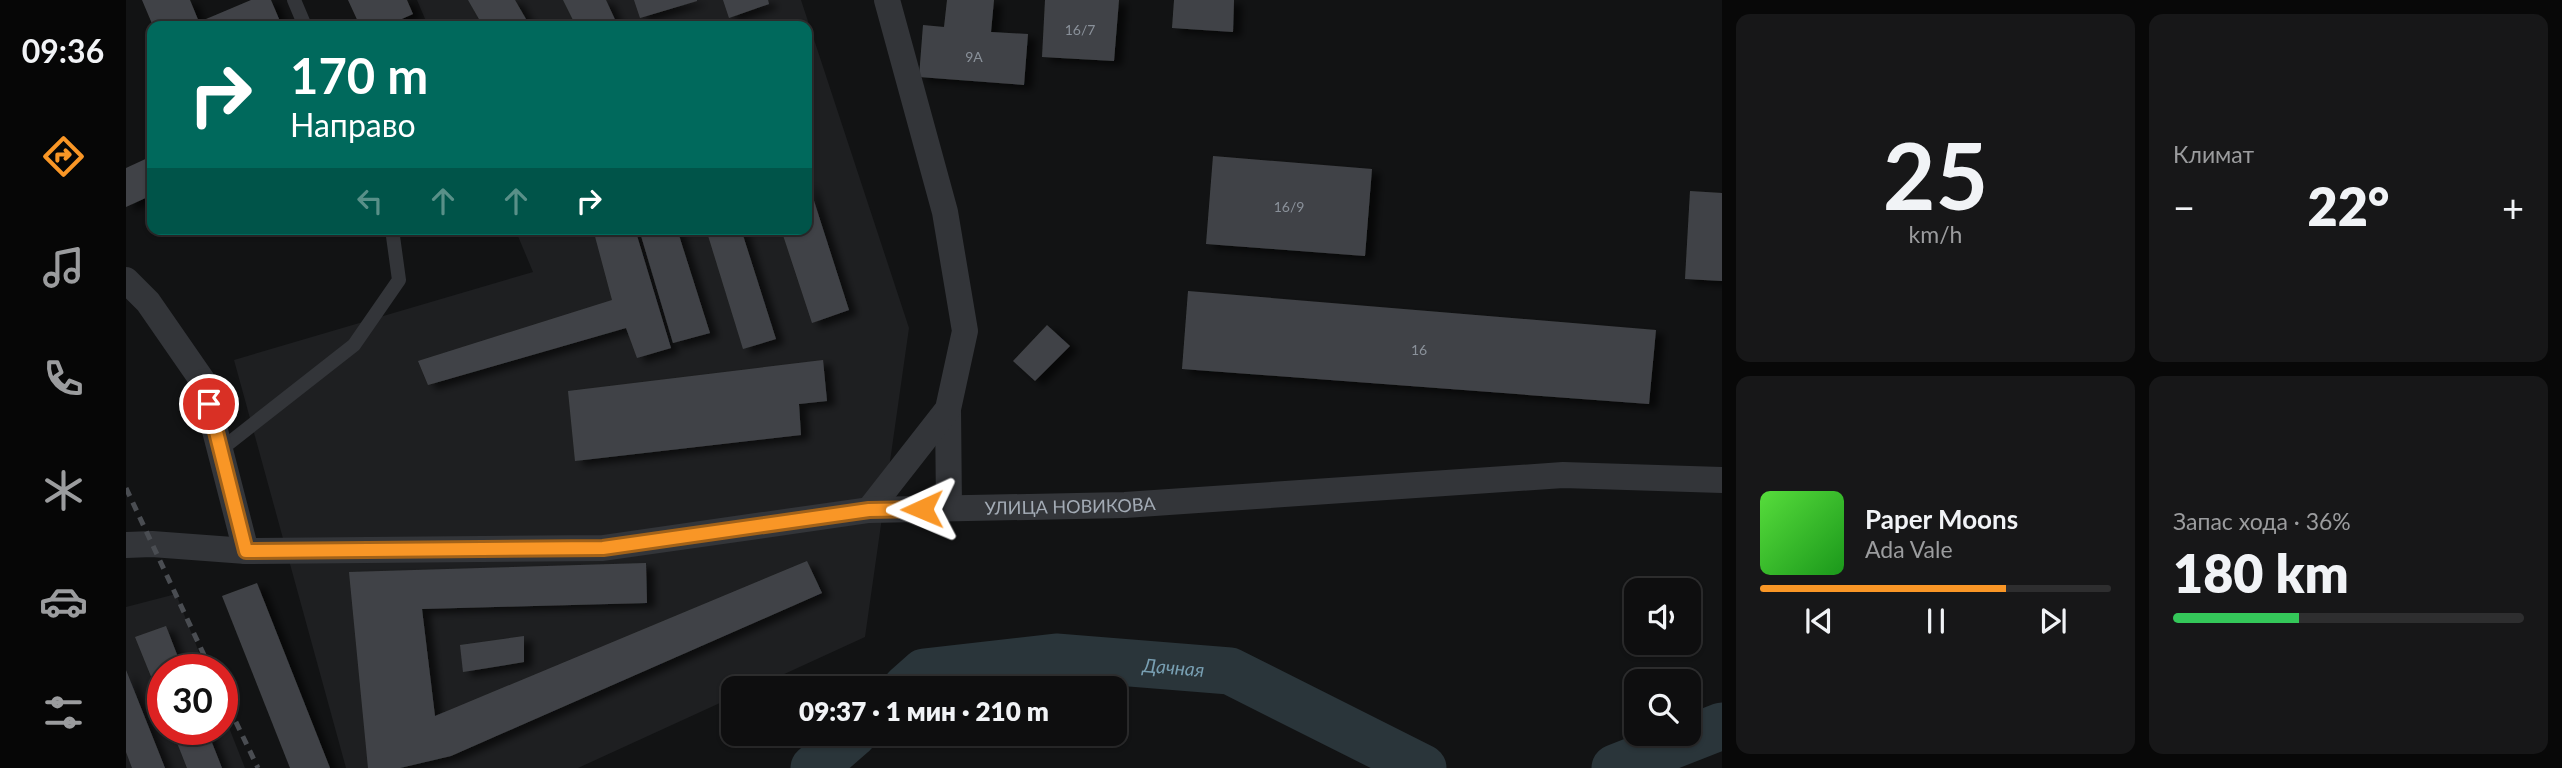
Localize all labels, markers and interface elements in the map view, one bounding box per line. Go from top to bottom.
house number: 16/7 [1065,21,1095,38]
text: 09:36 [22,31,104,70]
text: 170 m [290,46,428,104]
house number: 9А [965,48,983,65]
icon: right [175,49,266,140]
text: Направо [290,105,416,144]
text: 25 [1883,120,1988,229]
icon: directions [39,132,88,181]
text: Климат [2173,140,2254,168]
text: 22° [2308,175,2389,237]
icon: left [351,182,389,220]
icon: ahead [424,182,462,220]
icon: ahead [497,182,535,220]
icon: right [570,182,608,220]
text: − [2173,184,2195,230]
text: + [2502,184,2524,230]
house number: 16/9 [1274,198,1304,215]
text: km/h [1909,220,1962,248]
icon: music [39,243,88,292]
house number: 16 [1411,341,1427,358]
icon: phone [39,354,88,403]
pin [179,374,239,434]
icon: arrive [190,385,228,423]
icon: climate [39,466,88,515]
position arrow [885,472,959,546]
street label: УЛИЦА НОВИКОВА [984,492,1157,519]
text: Paper Moons [1865,503,2018,535]
text: Запас хода · 36% [2173,507,2351,535]
text: Ada Vale [1865,535,1953,563]
text: 180 km [2173,542,2349,604]
icon: car [39,577,88,626]
map controls [1624,578,1701,746]
button: sound [1624,578,1701,655]
icon: previous [1800,602,1838,640]
icon: pause [1917,602,1955,640]
icon: next [2034,602,2072,640]
water label: Дачная [1141,652,1205,680]
speed limit sign: 30 [147,654,238,745]
button: search [1624,669,1701,746]
icon: filters [39,688,88,737]
text: 09:37 · 1 мин · 210 m [799,695,1049,727]

